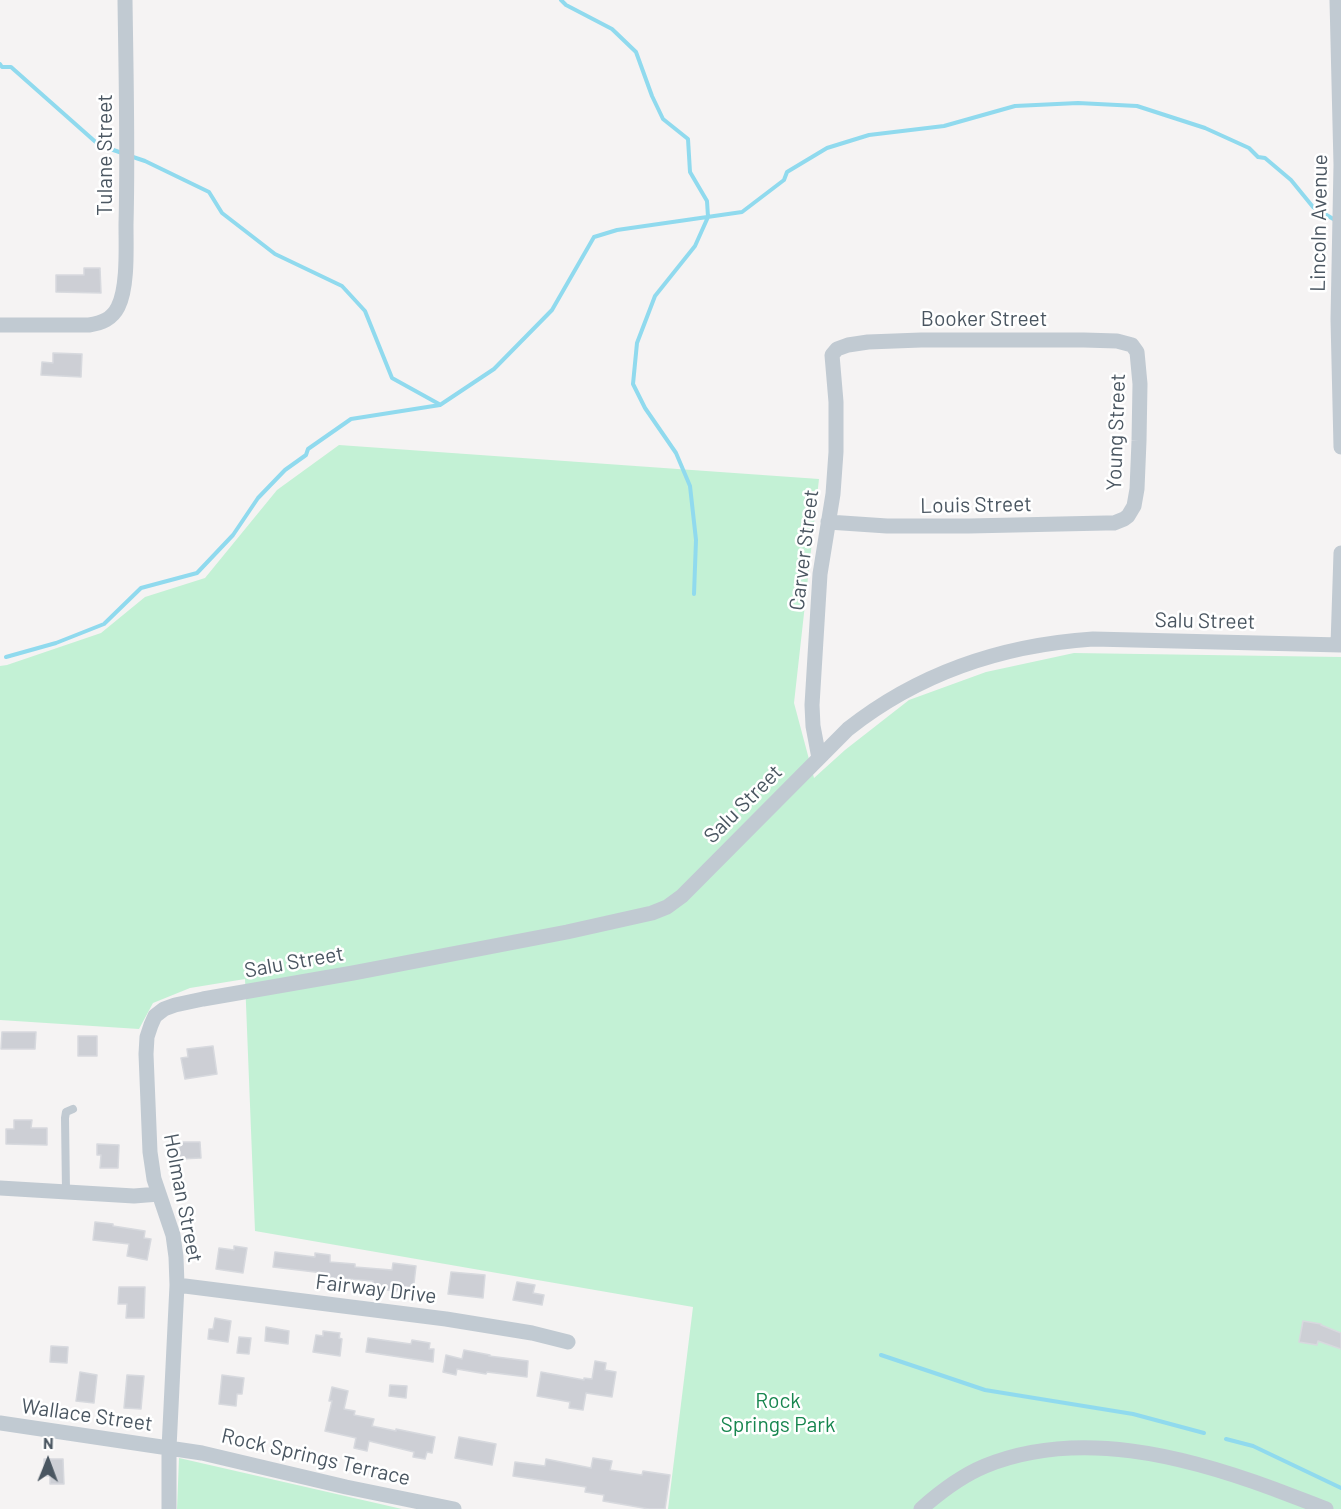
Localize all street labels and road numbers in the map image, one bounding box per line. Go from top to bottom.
street label: Tulane Street [92,94,118,216]
street label: Lincoln Avenue [1305,154,1333,292]
street label: Booker Street [921,306,1047,332]
street label: Young Street [1101,373,1131,491]
street label: Carver Street [784,488,824,612]
street label: Louis Street [920,491,1032,519]
street label: Salu Street [1155,608,1255,634]
street label: Salu Street [699,760,787,848]
street label: Salu Street [242,941,346,983]
street label: Holman Street [158,1131,208,1265]
street label: Fairway Drive [314,1269,438,1309]
street label: Wallace Street [20,1393,154,1437]
street label: Rock Springs Terrace [219,1423,413,1491]

